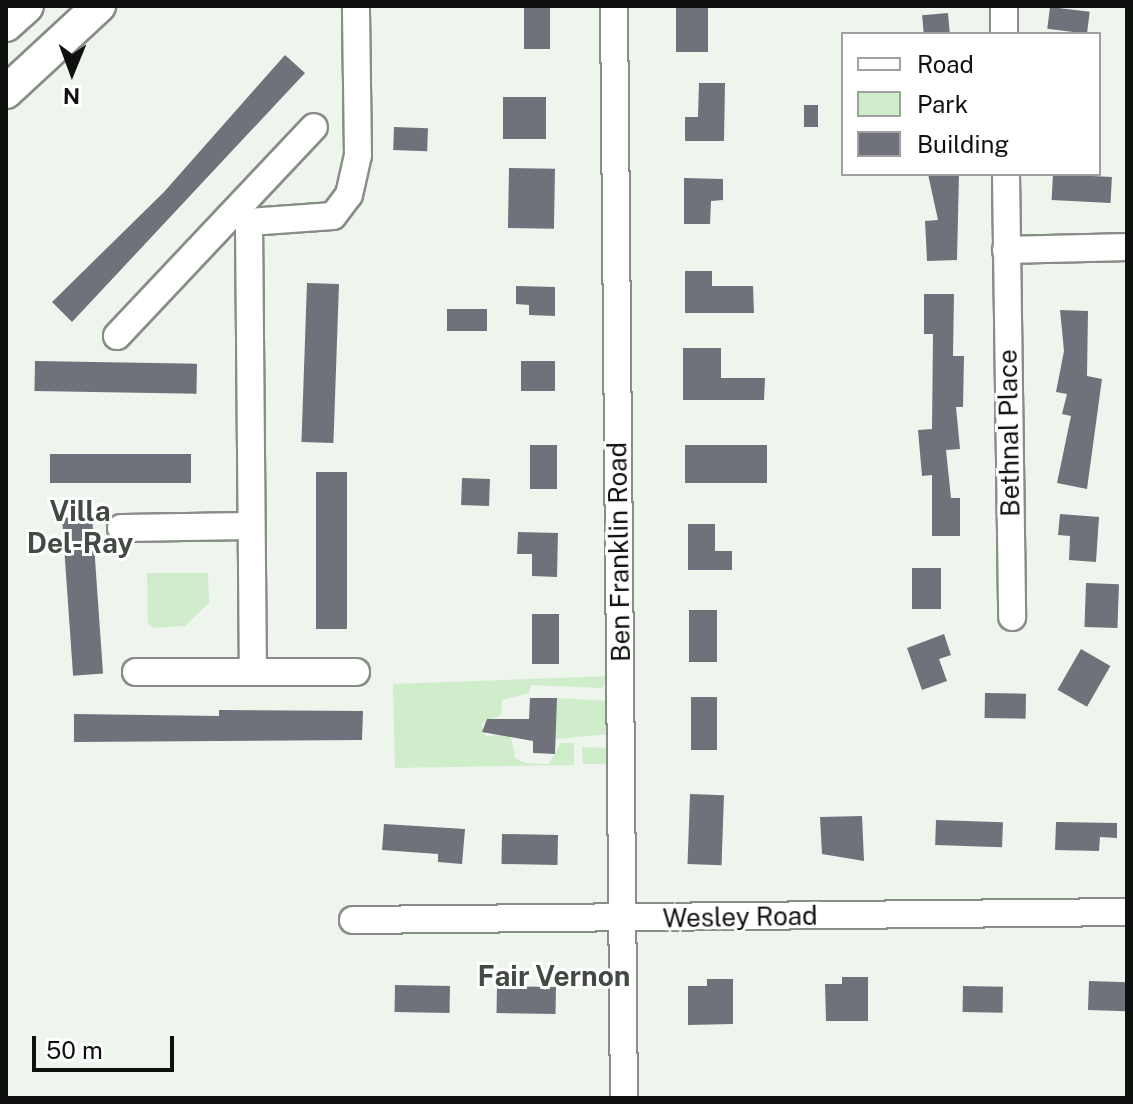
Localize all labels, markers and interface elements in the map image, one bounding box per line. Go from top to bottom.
north arrow [32,32,112,112]
legend [841,32,1101,176]
text: Road [917,50,974,78]
text: N [63,83,80,109]
text: Park [917,90,968,118]
text: Building [917,130,1009,158]
street label: Bethnal Place [992,349,1026,517]
street label: Ben Franklin Road [601,442,637,662]
district label: Villa Del-Ray [27,494,133,560]
street label: Wesley Road [662,900,818,934]
district label: Fair Vernon [477,959,631,993]
scale bar [36,1020,178,1070]
text: 50 m [46,1036,103,1064]

